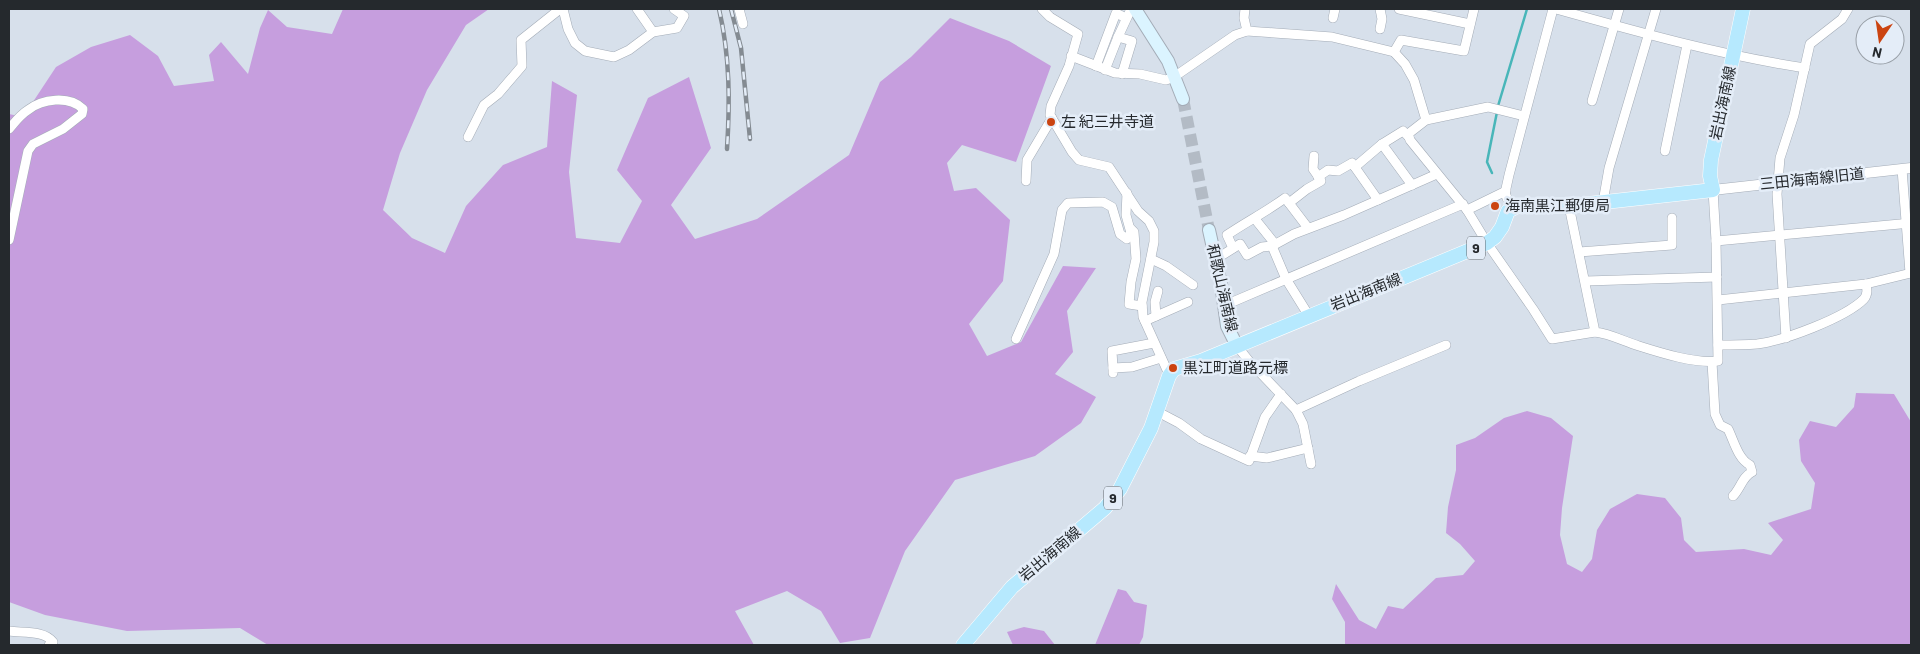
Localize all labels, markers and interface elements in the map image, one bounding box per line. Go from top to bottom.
north arrow [1855,15,1905,65]
text: N [1871,44,1883,62]
street label: 岩出海南線 [1705,64,1739,141]
place label: 左 紀三井寺道 [1061,112,1154,130]
marker: 左 紀三井寺道 [1045,116,1057,128]
street label: 三田海南線旧道 [1759,164,1865,192]
place label: 海南黒江郵便局 [1505,196,1610,214]
marker: 海南黒江郵便局 [1489,200,1501,212]
road number: 9 [1467,237,1485,260]
street label: 和歌山海南線 [1204,242,1242,334]
street label: 岩出海南線 [1327,269,1404,313]
place label: 黒江町道路元標 [1183,358,1288,376]
marker: 黒江町道路元標 [1167,362,1179,374]
road number: 9 [1104,486,1122,509]
street label: 岩出海南線 [1015,522,1084,584]

